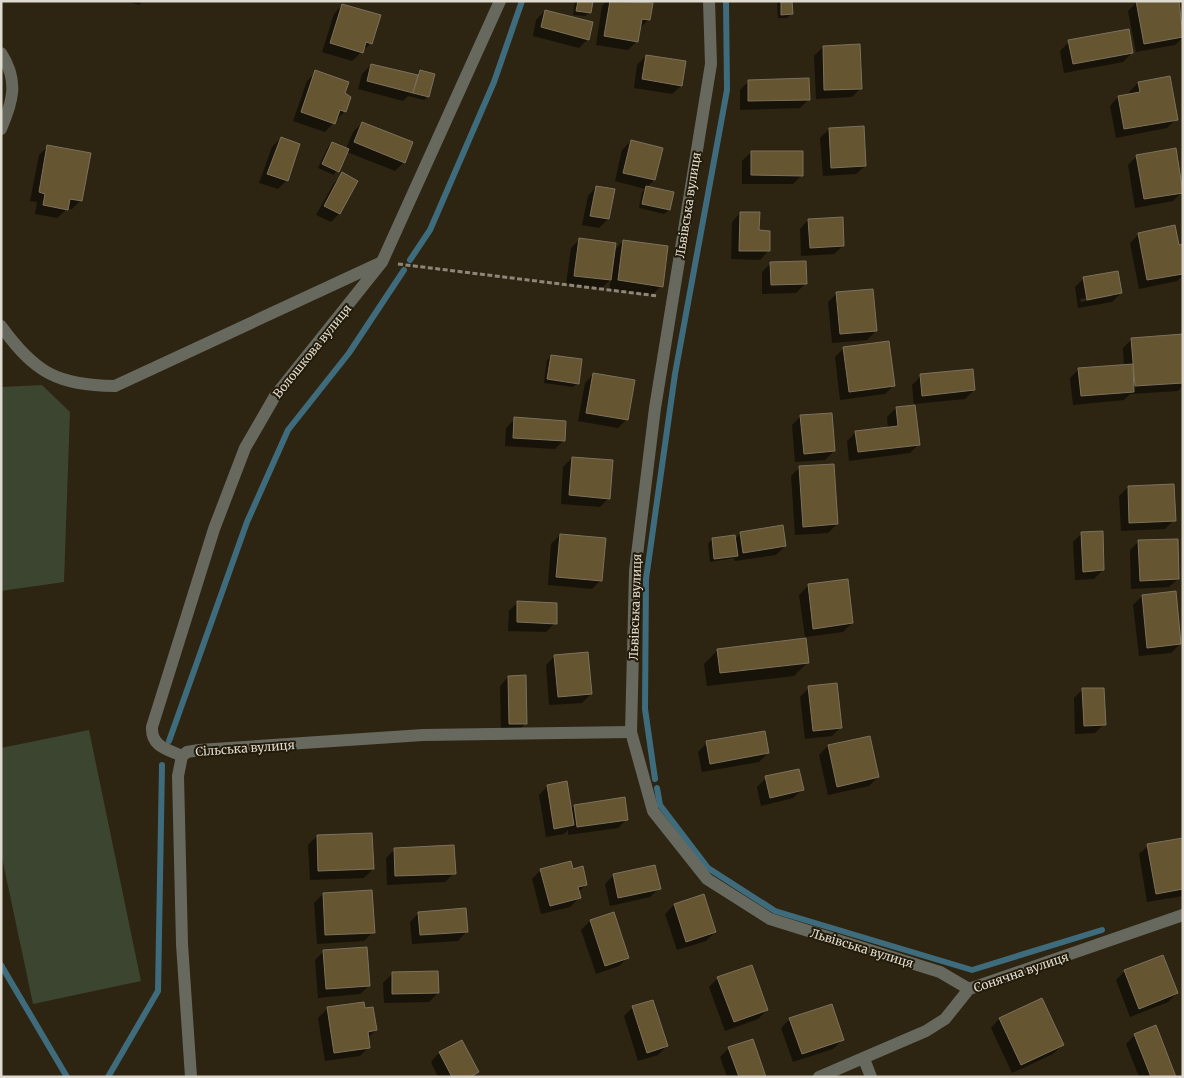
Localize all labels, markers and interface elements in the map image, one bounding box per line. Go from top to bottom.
street label: Львівська вулиця [672,151,704,259]
street label: Волошкова вулиця [270,301,354,401]
street label: Львівська вулиця [626,553,644,661]
street label: Сільська вулиця [195,737,295,759]
street label: Львівська вулиця [809,925,915,971]
street label: Сонячна вулиця [972,949,1070,995]

